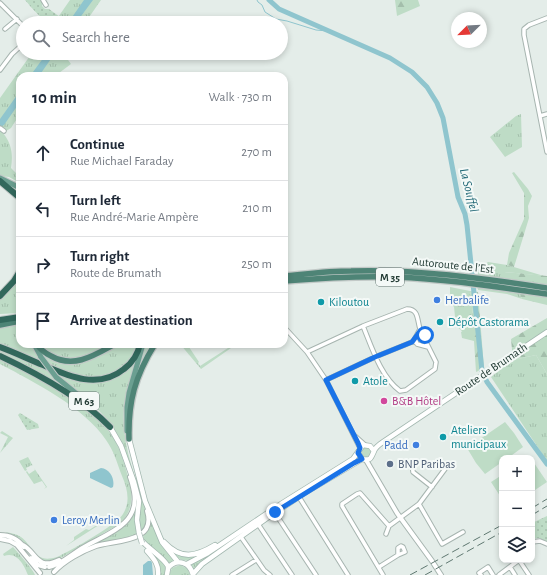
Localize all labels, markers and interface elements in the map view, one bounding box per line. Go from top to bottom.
north arrow [451,12,487,48]
search box [16,16,288,60]
icon: search [30,27,52,49]
text: Search here [62,30,130,45]
text: 10 min [32,89,77,106]
text: Walk · 730 m [208,91,272,104]
text: Continue [70,137,125,152]
icon: ahead [32,142,54,164]
text: 270 m [241,146,272,159]
text: Rue Michael Faraday [70,155,174,168]
water label: La Souffel [457,167,480,214]
text: Turn left [70,193,121,208]
icon: left [32,198,54,220]
text: 210 m [242,202,272,215]
text: Rue André-Marie Ampère [70,211,198,224]
text: Turn right [70,249,129,264]
icon: right [32,254,54,276]
street label: Autoroute de l’Est [412,255,495,275]
text: 250 m [241,258,272,271]
text: Route de Brumath [70,267,162,280]
road number: M 35 [376,268,404,286]
place label: Herbalife [445,294,489,306]
marker: Herbalife [432,295,442,305]
place label: Kiloutou [329,296,369,308]
marker: Kiloutou [316,297,326,307]
icon: arrive [32,310,54,332]
text: Arrive at destination [70,313,193,328]
place label: Dépôt Castorama [448,316,530,328]
marker: Dépôt Castorama [435,317,445,327]
route start [416,326,434,344]
street label: Route de Brumath [453,340,529,398]
place label: Atole [363,375,388,387]
marker: Atole [350,376,360,386]
road number: M 63 [69,392,99,410]
place label: B&B Hôtel [392,395,441,407]
marker: B&B Hôtel [379,396,389,406]
place label: Ateliers municipaux [451,424,506,450]
marker: Ateliers municipaux [438,432,448,442]
place label: Padd [384,439,408,451]
marker: Padd [411,440,421,450]
map controls [499,455,535,563]
button: + [499,455,535,491]
place label: BNP Paribas [398,458,455,470]
marker: BNP Paribas [385,459,395,469]
button: − [499,491,535,527]
route end [266,503,284,521]
place label: Leroy Merlin [62,514,120,527]
marker: Leroy Merlin [49,515,59,525]
button: layers [499,527,535,563]

